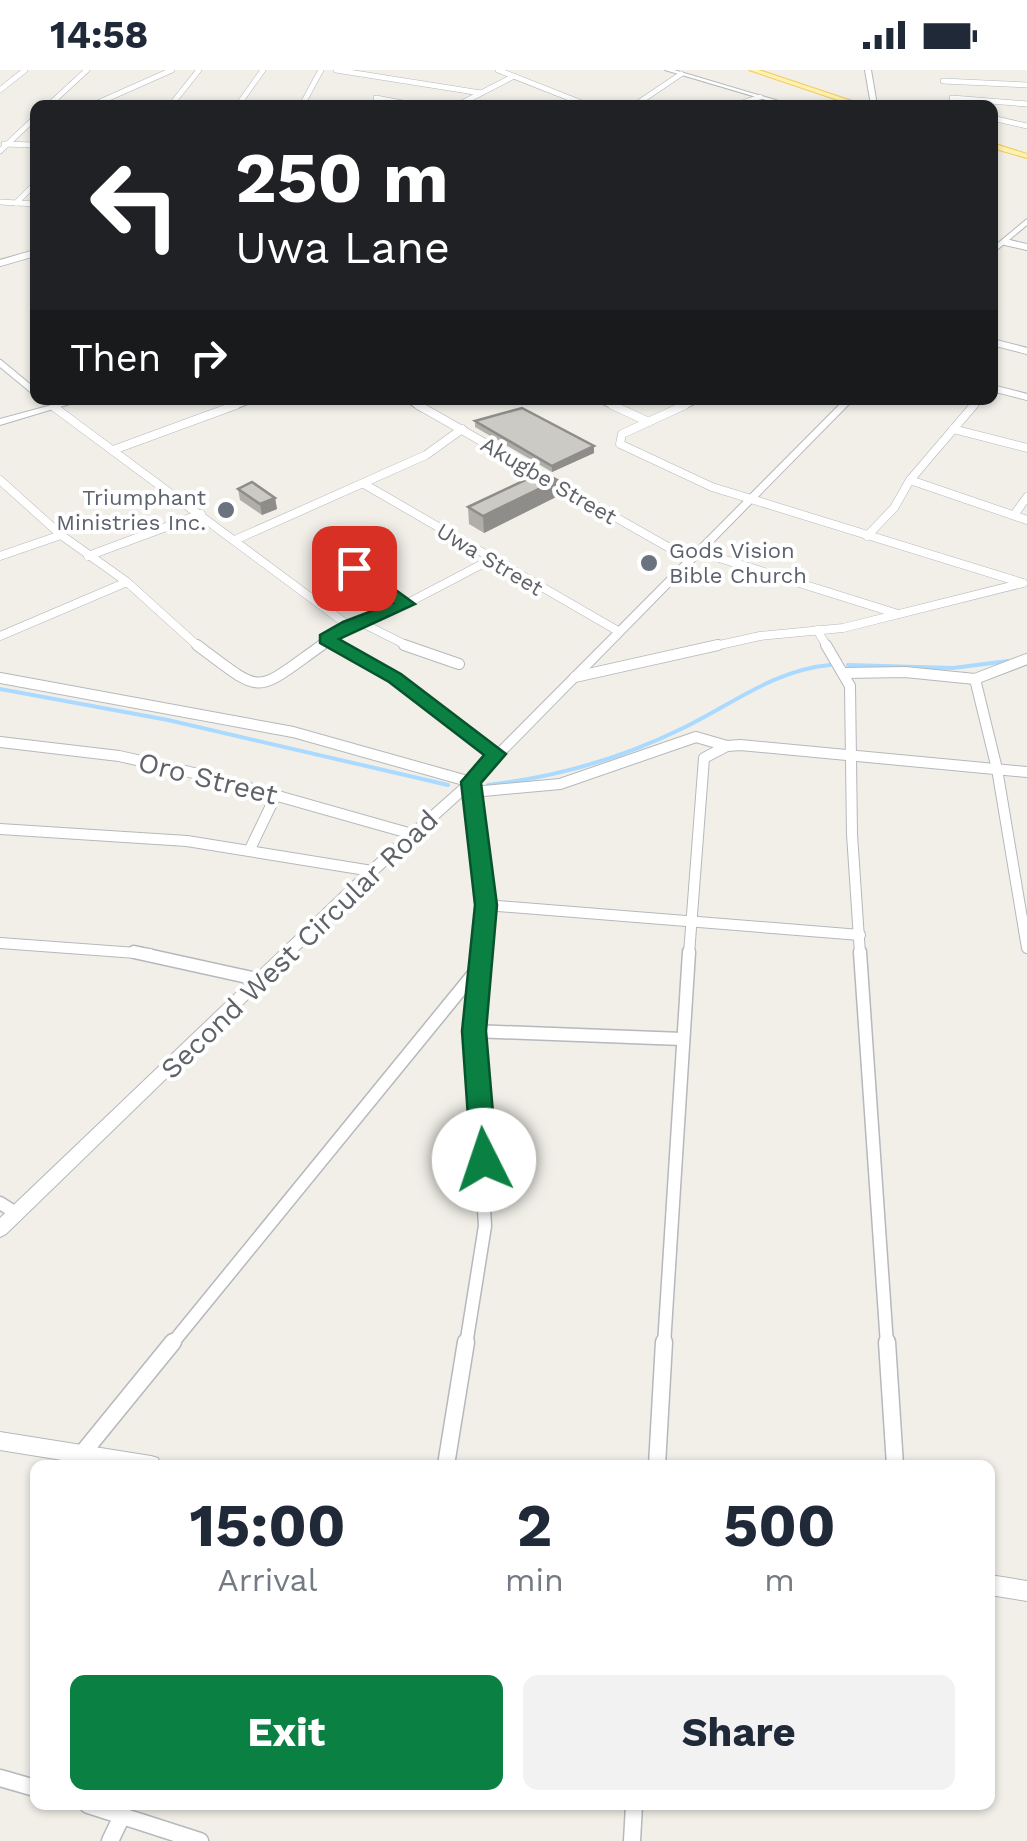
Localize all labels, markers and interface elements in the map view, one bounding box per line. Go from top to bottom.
text: 14:58 [50,13,148,57]
text: 250 m [235,137,449,219]
icon: left [70,140,200,270]
text: Uwa Lane [235,221,450,274]
icon: right [181,330,236,385]
text: Then [70,336,161,380]
street label: Akugbe Street [476,431,621,529]
place label: Triumphant Ministries Inc. [56,485,206,535]
marker: Triumphant Ministries Inc. [215,499,237,521]
street label: Uwa Street [432,518,547,601]
pin [312,526,397,611]
place label: Gods Vision Bible Church [669,538,807,588]
icon: arrive [327,541,382,596]
marker: Gods Vision Bible Church [638,552,660,574]
street label: Oro Street [135,745,281,812]
street label: Second West Circular Road [154,803,445,1086]
position arrow [432,1108,536,1212]
text: 15:00 [189,1490,346,1561]
text: 2 [517,1490,552,1561]
text: 500 [723,1490,836,1561]
text: Arrival [218,1561,317,1599]
text: min [505,1561,564,1599]
text: m [764,1561,795,1599]
button: Exit [70,1675,503,1790]
button: Share [523,1675,955,1790]

